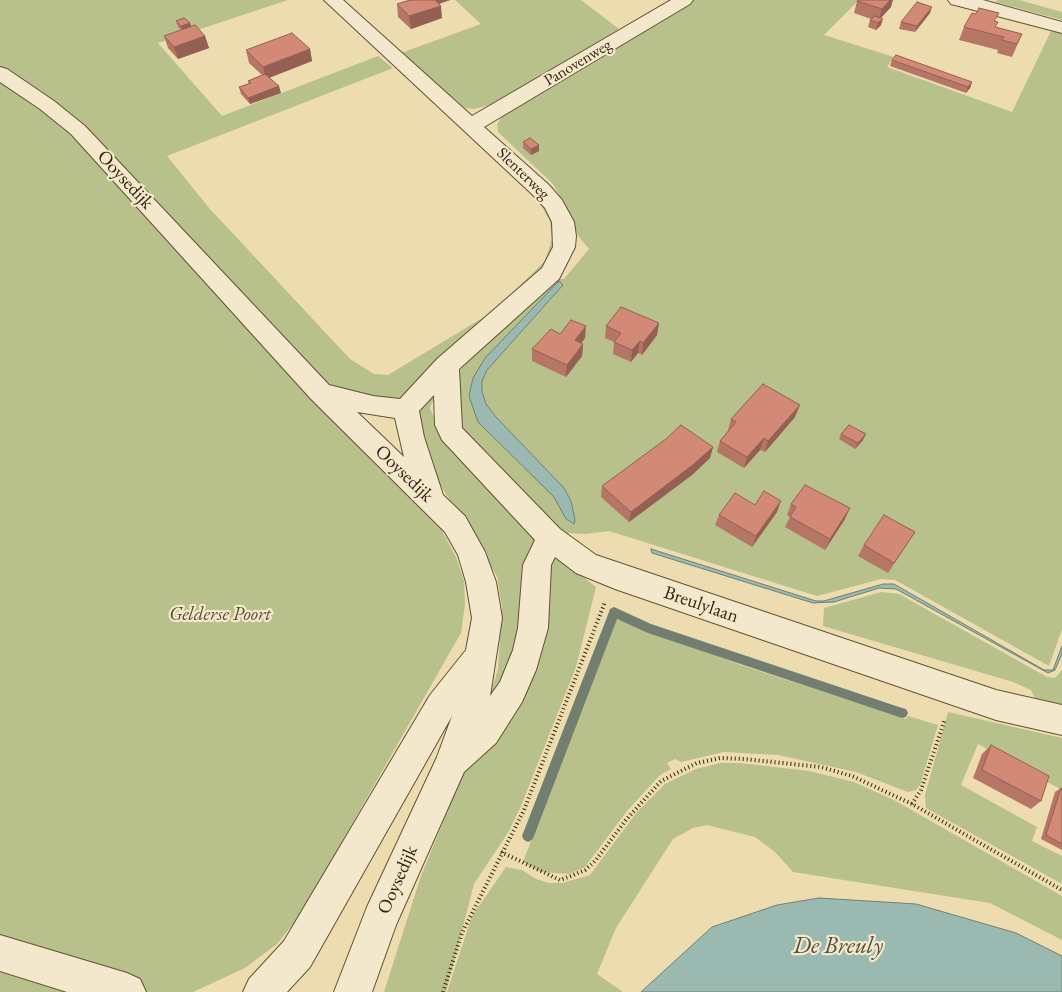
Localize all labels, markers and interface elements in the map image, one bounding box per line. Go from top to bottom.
street label: Panovenweg [541,35,615,91]
street label: Slenterweg [492,144,554,204]
street label: Ooysedijk [92,146,158,214]
street label: Ooysedijk [370,441,438,507]
street label: Breulylaan [661,582,741,628]
park label: Gelderse Poort [169,604,271,626]
street label: Ooysedijk [373,842,423,918]
water label: De Breuly [793,932,883,960]

